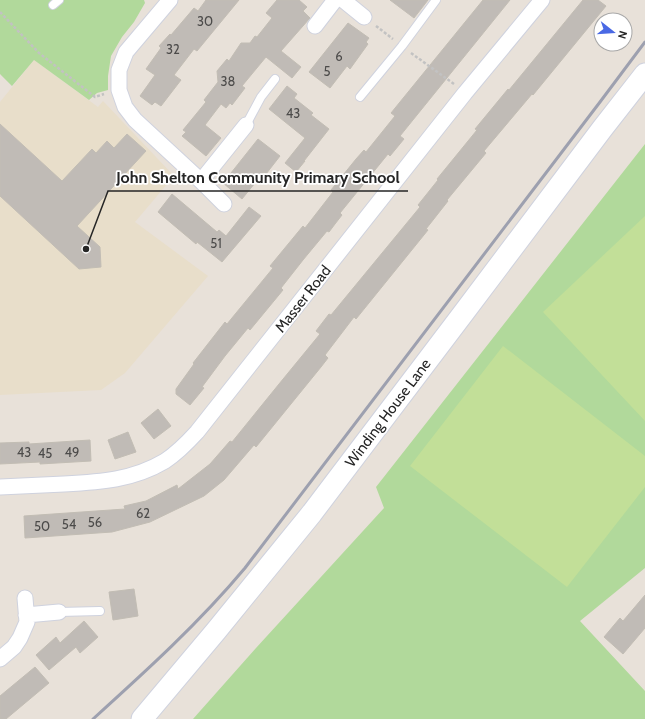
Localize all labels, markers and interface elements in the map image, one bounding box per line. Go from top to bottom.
north arrow [593,12,633,52]
house number: 30 [197,13,213,29]
text: N [615,29,630,41]
house number: 32 [166,41,180,57]
house number: 6 [335,48,343,64]
house number: 5 [323,63,331,79]
house number: 38 [221,73,236,89]
house number: 43 [286,105,300,121]
callout: John Shelton Community Primary School [108,163,408,191]
text: John Shelton Community Primary School [115,168,400,187]
house number: 51 [210,235,222,251]
street label: Masser Road [271,262,335,336]
street label: Winding House Lane [341,355,435,471]
house number: 43 [17,444,31,460]
house number: 49 [65,444,79,460]
house number: 45 [38,445,52,461]
house number: 62 [136,505,150,521]
house number: 56 [88,514,102,530]
house number: 54 [62,516,77,532]
house number: 50 [34,518,50,534]

